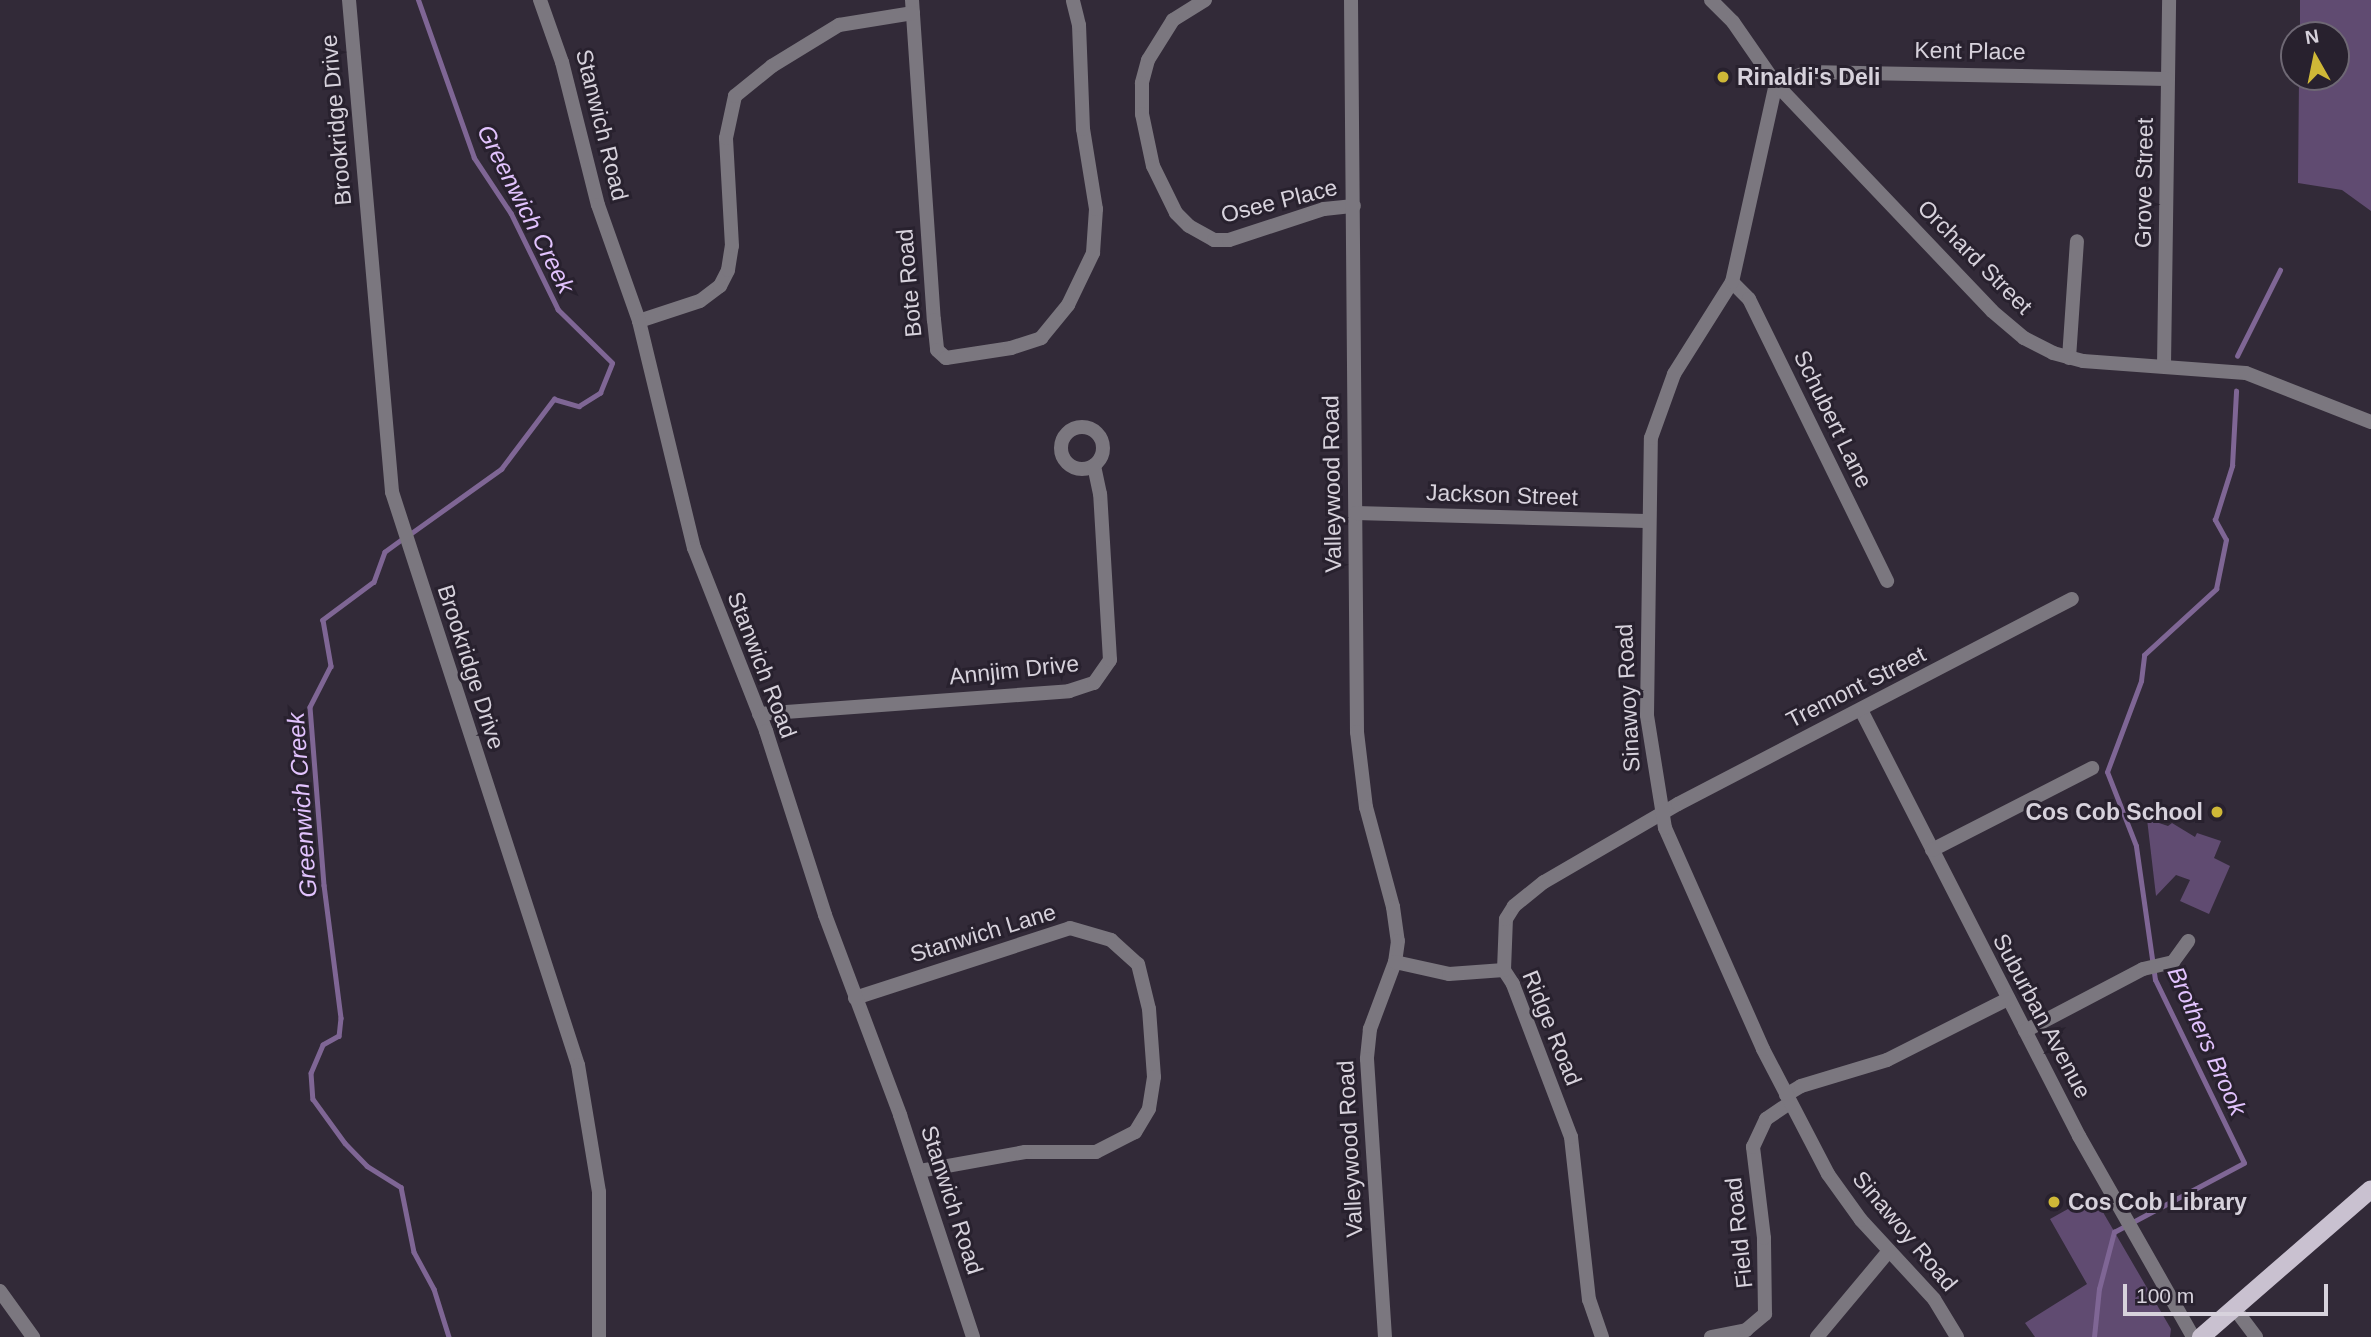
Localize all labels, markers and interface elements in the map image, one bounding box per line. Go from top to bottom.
north arrow [2280,21,2350,91]
text: N [2304,25,2320,48]
street label: Brookridge Drive [315,33,357,207]
street label: Kent Place [1914,36,2026,66]
street label: Stanwich Road [570,47,634,203]
place label: Rinaldi's Deli [1737,63,1881,91]
marker: Rinaldi's Deli [1715,69,1731,85]
street label: Grove Street [2129,118,2159,248]
water label: Greenwich Creek [471,120,581,298]
street label: Osee Place [1218,173,1340,229]
street label: Orchard Street [1912,194,2038,320]
street label: Bote Road [891,228,927,338]
street label: Schubert Lane [1788,346,1878,492]
street label: Valleywood Road [1317,395,1347,573]
street label: Jackson Street [1426,479,1578,511]
street label: Brookridge Drive [431,581,511,753]
street label: Stanwich Road [721,588,803,742]
street label: Sinawoy Road [1610,623,1646,773]
street label: Tremont Street [1782,640,1930,734]
street label: Annjim Drive [948,649,1080,691]
water label: Greenwich Creek [281,712,323,898]
place label: Cos Cob School [2025,798,2203,826]
marker: Cos Cob School [2209,804,2225,820]
street label: Stanwich Lane [907,898,1059,968]
street label: Suburban Avenue [1987,928,2097,1104]
water label: Brothers Brook [2161,962,2253,1120]
street label: Ridge Road [1516,967,1588,1089]
street label: Valleywood Road [1332,1060,1368,1238]
street label: Stanwich Road [915,1122,989,1278]
street label: Sinawoy Road [1847,1165,1963,1297]
street label: Field Road [1719,1176,1759,1290]
place label: Cos Cob Library [2068,1188,2247,1216]
marker: Cos Cob Library [2046,1194,2062,1210]
scale bar [2126,1270,2331,1314]
text: 100 m [2136,1284,2194,1307]

